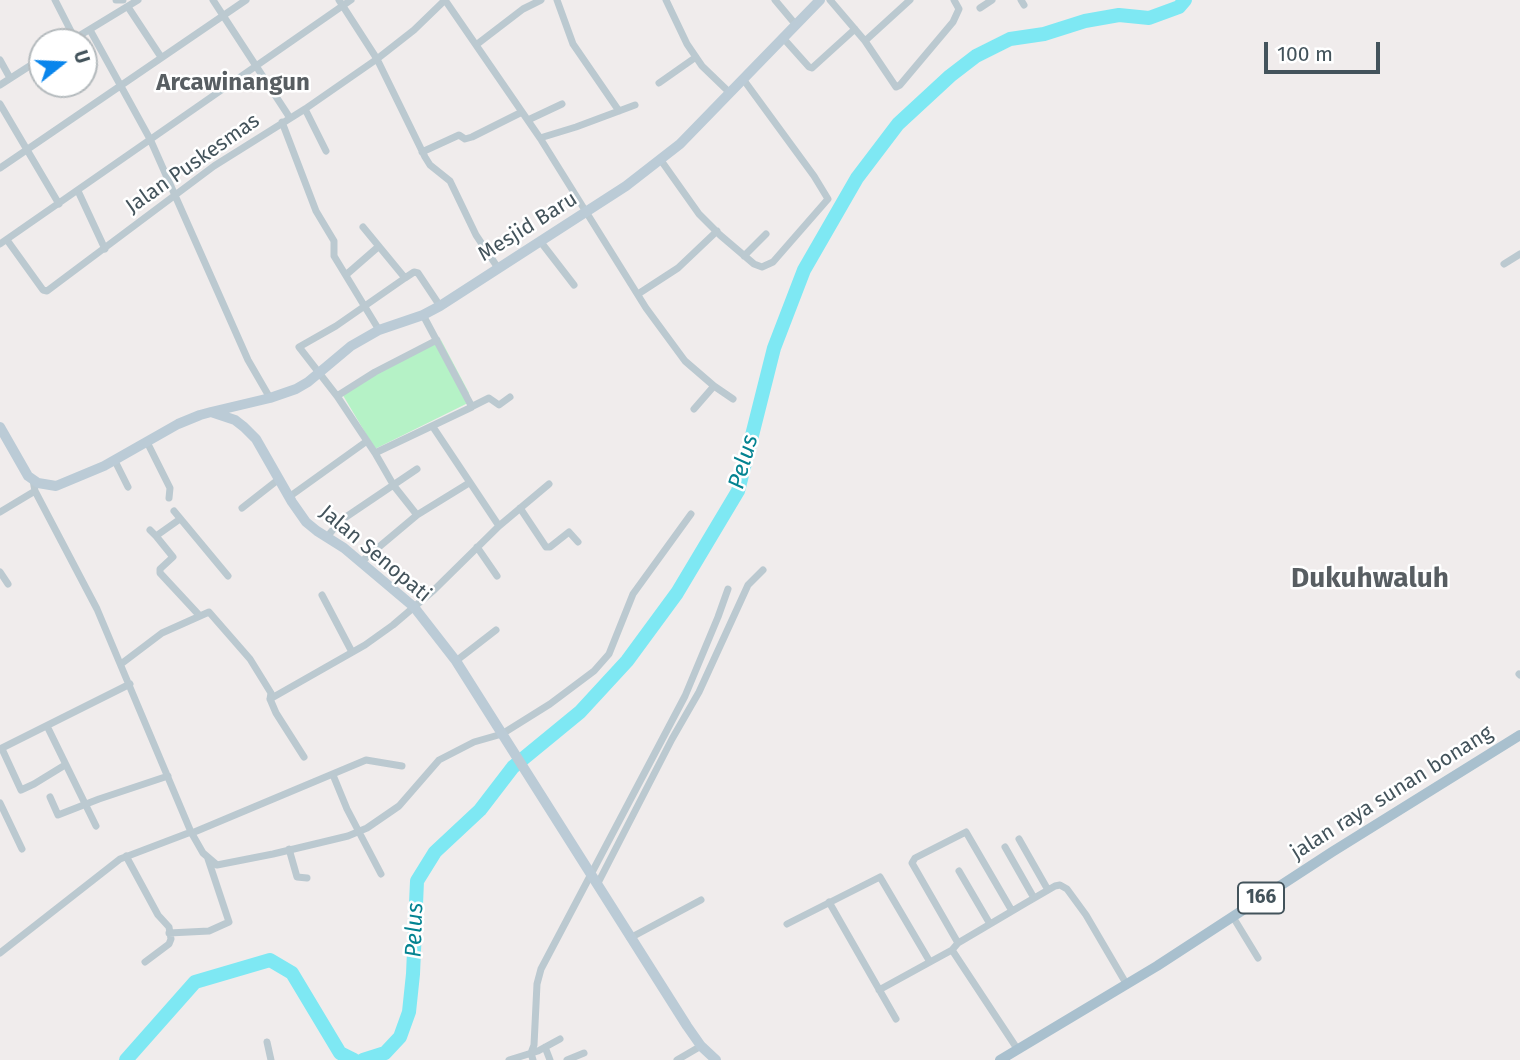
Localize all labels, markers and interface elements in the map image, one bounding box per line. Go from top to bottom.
north arrow [28,28,98,98]
scale bar [1268,28,1384,72]
text: 100 m [1277,41,1333,67]
text: U [69,48,94,66]
district label: Arcawinangun [156,69,310,97]
street label: Jalan Puskesmas [121,109,265,219]
street label: Mesjid Baru [474,187,582,267]
water label: Pelus [723,432,765,492]
street label: Jalan Senopati [314,500,436,608]
district label: Dukuhwaluh [1291,562,1449,596]
street label: jalan raya sunan bonang [1286,721,1498,865]
road number: 166 [1238,882,1284,914]
water label: Pelus [400,902,430,958]

